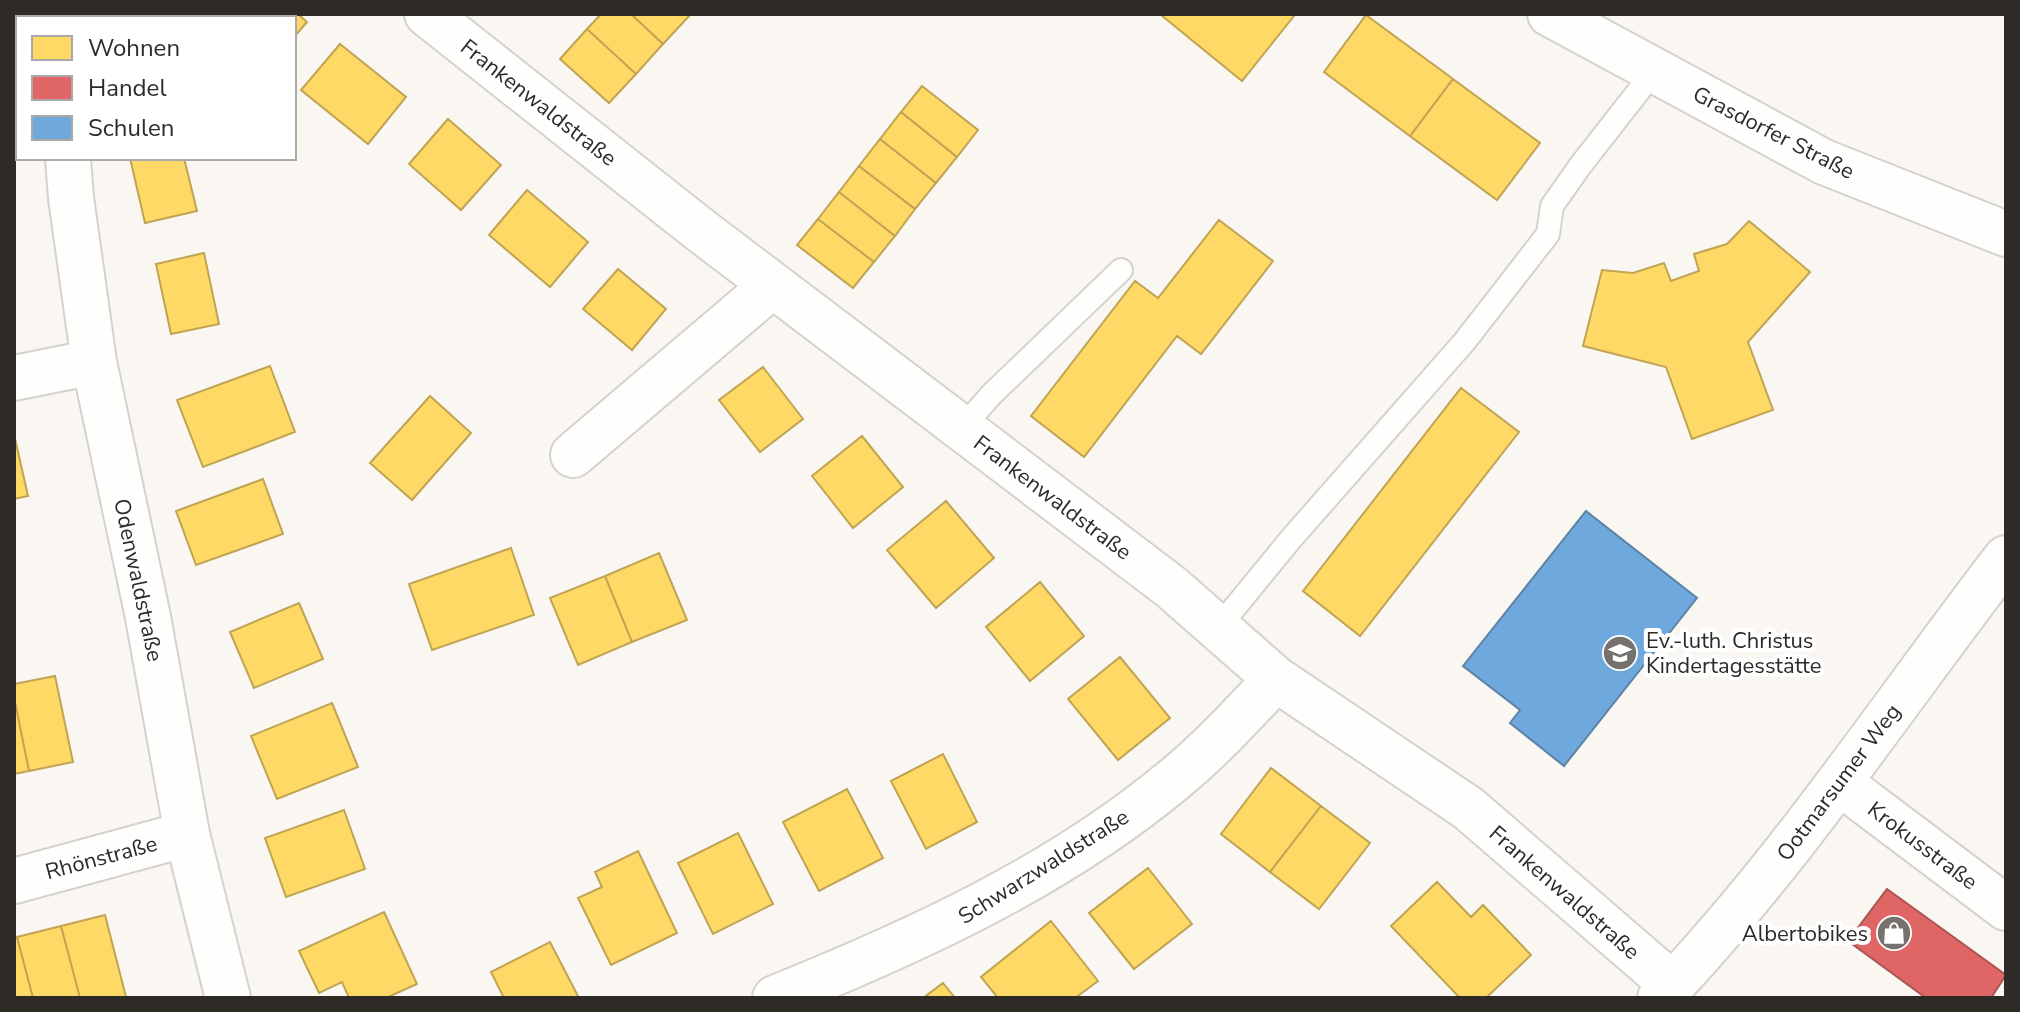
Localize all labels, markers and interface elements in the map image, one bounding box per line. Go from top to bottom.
legend [16,16,296,160]
text: Wohnen [88,32,180,64]
street label: Frankenwaldstraße [454,32,623,173]
text: Handel [88,72,166,104]
street label: Grasdorfer Straße [1688,79,1859,187]
text: Schulen [88,112,174,144]
street label: Frankenwaldstraße [967,428,1138,567]
street label: Odenwaldstraße [106,496,170,664]
place label: Ev.-luth. Christus Kindertagesstätte [1646,626,1821,681]
school or university icon: Ev.-luth. Christus Kindertagesstätte [1601,634,1639,672]
street label: Ootmarsumer Weg [1770,698,1908,867]
street label: Krokusstraße [1861,795,1984,897]
street label: Schwarzwaldstraße [952,802,1135,932]
street label: Frankenwaldstraße [1483,819,1646,967]
street label: Rhönstraße [42,829,161,887]
shop icon: Albertobikes [1875,914,1913,952]
place label: Albertobikes [1742,919,1868,949]

